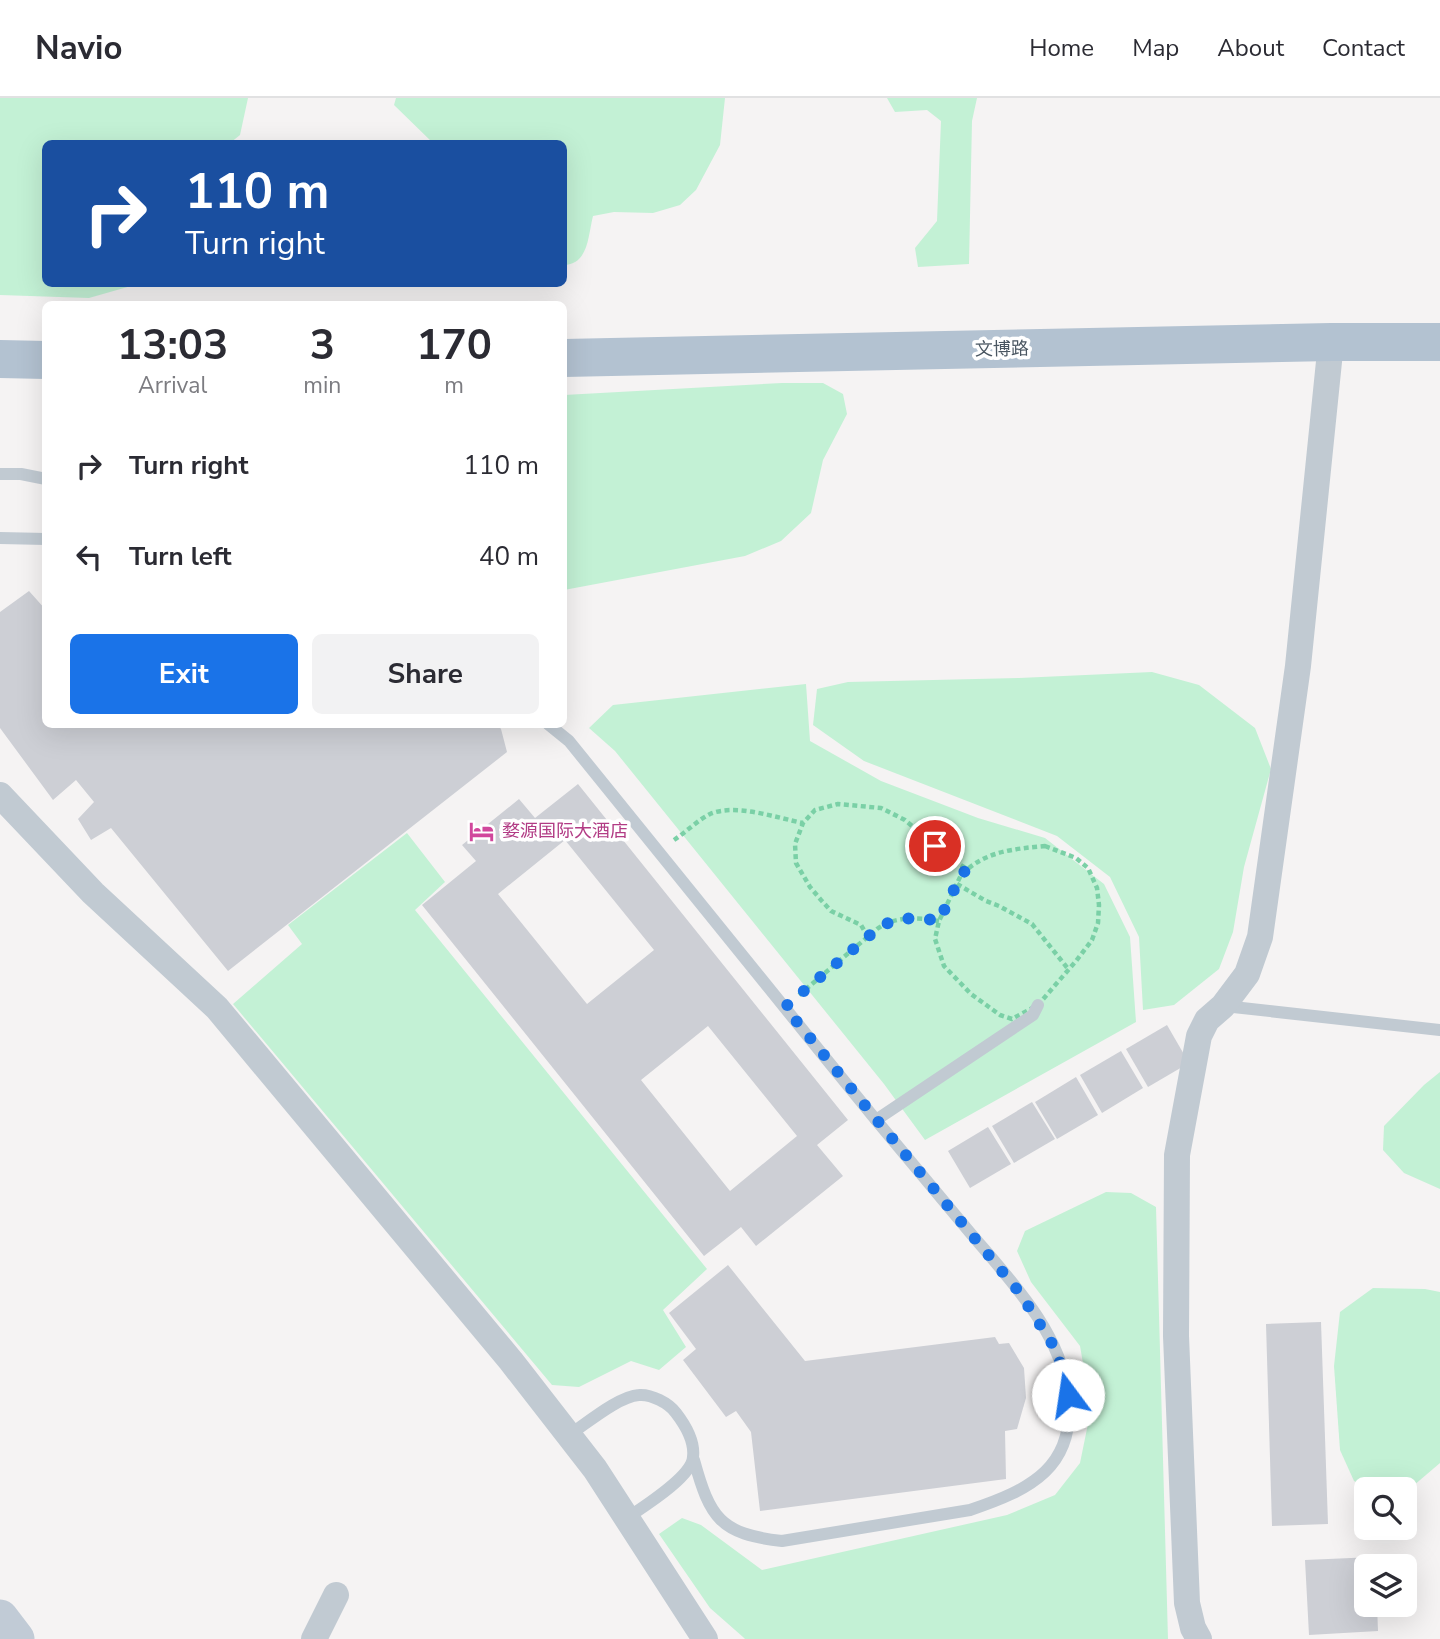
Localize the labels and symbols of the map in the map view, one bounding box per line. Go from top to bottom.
street label: 文博路 [975,337,1029,361]
pin [905,816,965,876]
hotel icon: 婺源国际大酒店 [468,817,496,845]
place label: 婺源国际大酒店 [502,819,628,843]
position arrow [1031,1358,1105,1432]

